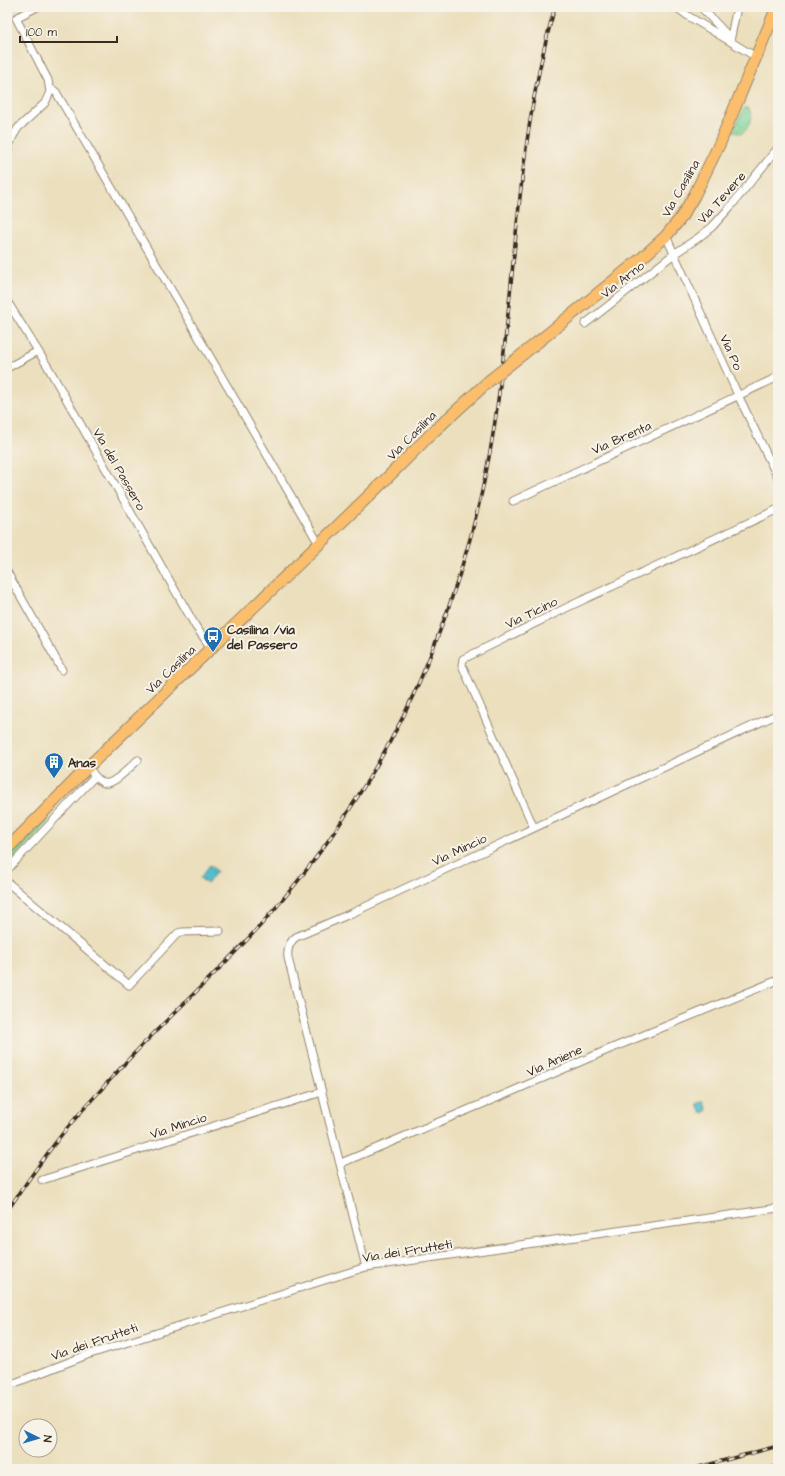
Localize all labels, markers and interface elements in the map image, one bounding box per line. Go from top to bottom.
scale bar [20,18,117,44]
text: 100 m [26,24,57,41]
street label: Via Casilina [657,156,705,220]
street label: Via Tevere [693,167,750,228]
street label: Via Arno [597,257,649,303]
street label: Via Po [715,332,747,374]
street label: Via Casilina [383,407,441,464]
street label: Via Brenta [589,417,655,459]
street label: Via del Passero [88,425,150,515]
street label: Via Ticino [502,592,561,633]
place label: Casilina /via del Passero [226,621,298,654]
bus stop icon: Casilina /via del Passero [202,625,224,653]
street label: Via Casilina [142,641,200,698]
building icon: Anas [43,751,65,779]
place label: Anas [68,754,96,772]
street label: Via Mincio [429,829,490,870]
street label: Via Aniene [524,1041,585,1081]
street label: Via Mincio [148,1108,210,1144]
street label: Via dei Frutteti [361,1235,453,1267]
street label: Via dei Frutteti [49,1319,140,1365]
north arrow [18,1418,58,1458]
text: N [40,1435,55,1443]

